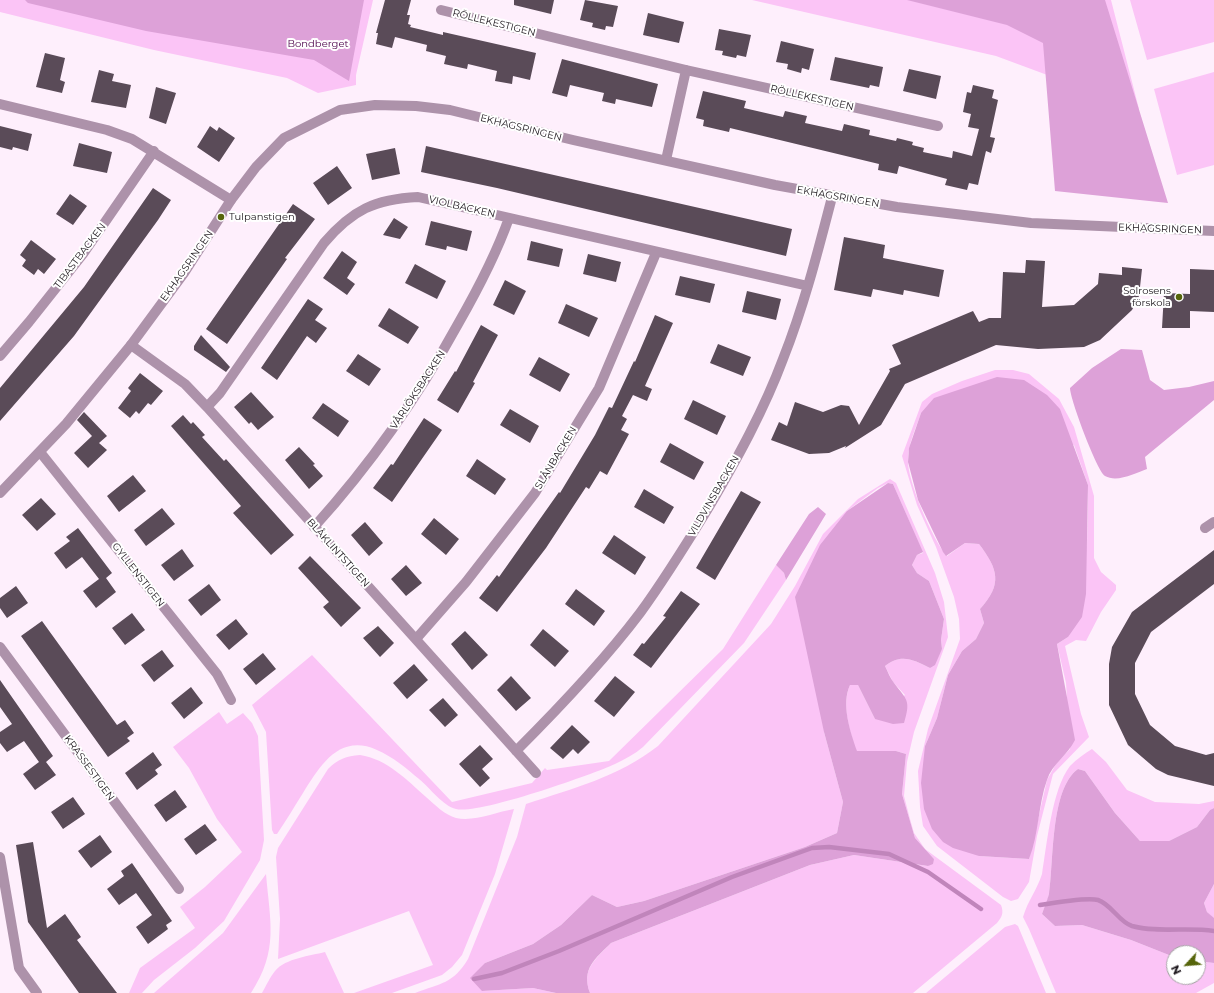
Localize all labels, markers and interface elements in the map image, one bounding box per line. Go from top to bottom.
street label: RÖLLEKESTIGEN [451,7,537,39]
park label: Bondberget [287,38,349,50]
street label: RÖLLEKESTIGEN [769,83,855,113]
street label: EKHAGSRINGEN [479,112,563,144]
street label: EKHAGSRINGEN [796,184,880,210]
street label: VIOLBACKEN [428,194,496,220]
place label: Tulpanstigen [229,211,295,223]
marker: Tulpanstigen [216,212,226,222]
street label: TIBASTBACKEN [51,221,109,291]
street label: EKHAGSRINGEN [1118,222,1202,236]
street label: EKHAGSRINGEN [158,228,216,304]
place label: Solrosens förskola [1123,285,1171,308]
marker: Solrosens förskola [1174,292,1184,302]
street label: VÅRLÖKSBACKEN [388,348,448,432]
street label: SLÅNBACKEN [533,425,579,491]
street label: VILDVINSBACKEN [686,453,742,539]
street label: BLÅKLINTSTIGEN [304,516,372,590]
street label: GYLLENSTIGEN [109,541,167,609]
street label: KRASSESTIGEN [61,733,117,803]
north arrow [1166,945,1206,985]
text: N [1168,963,1184,977]

